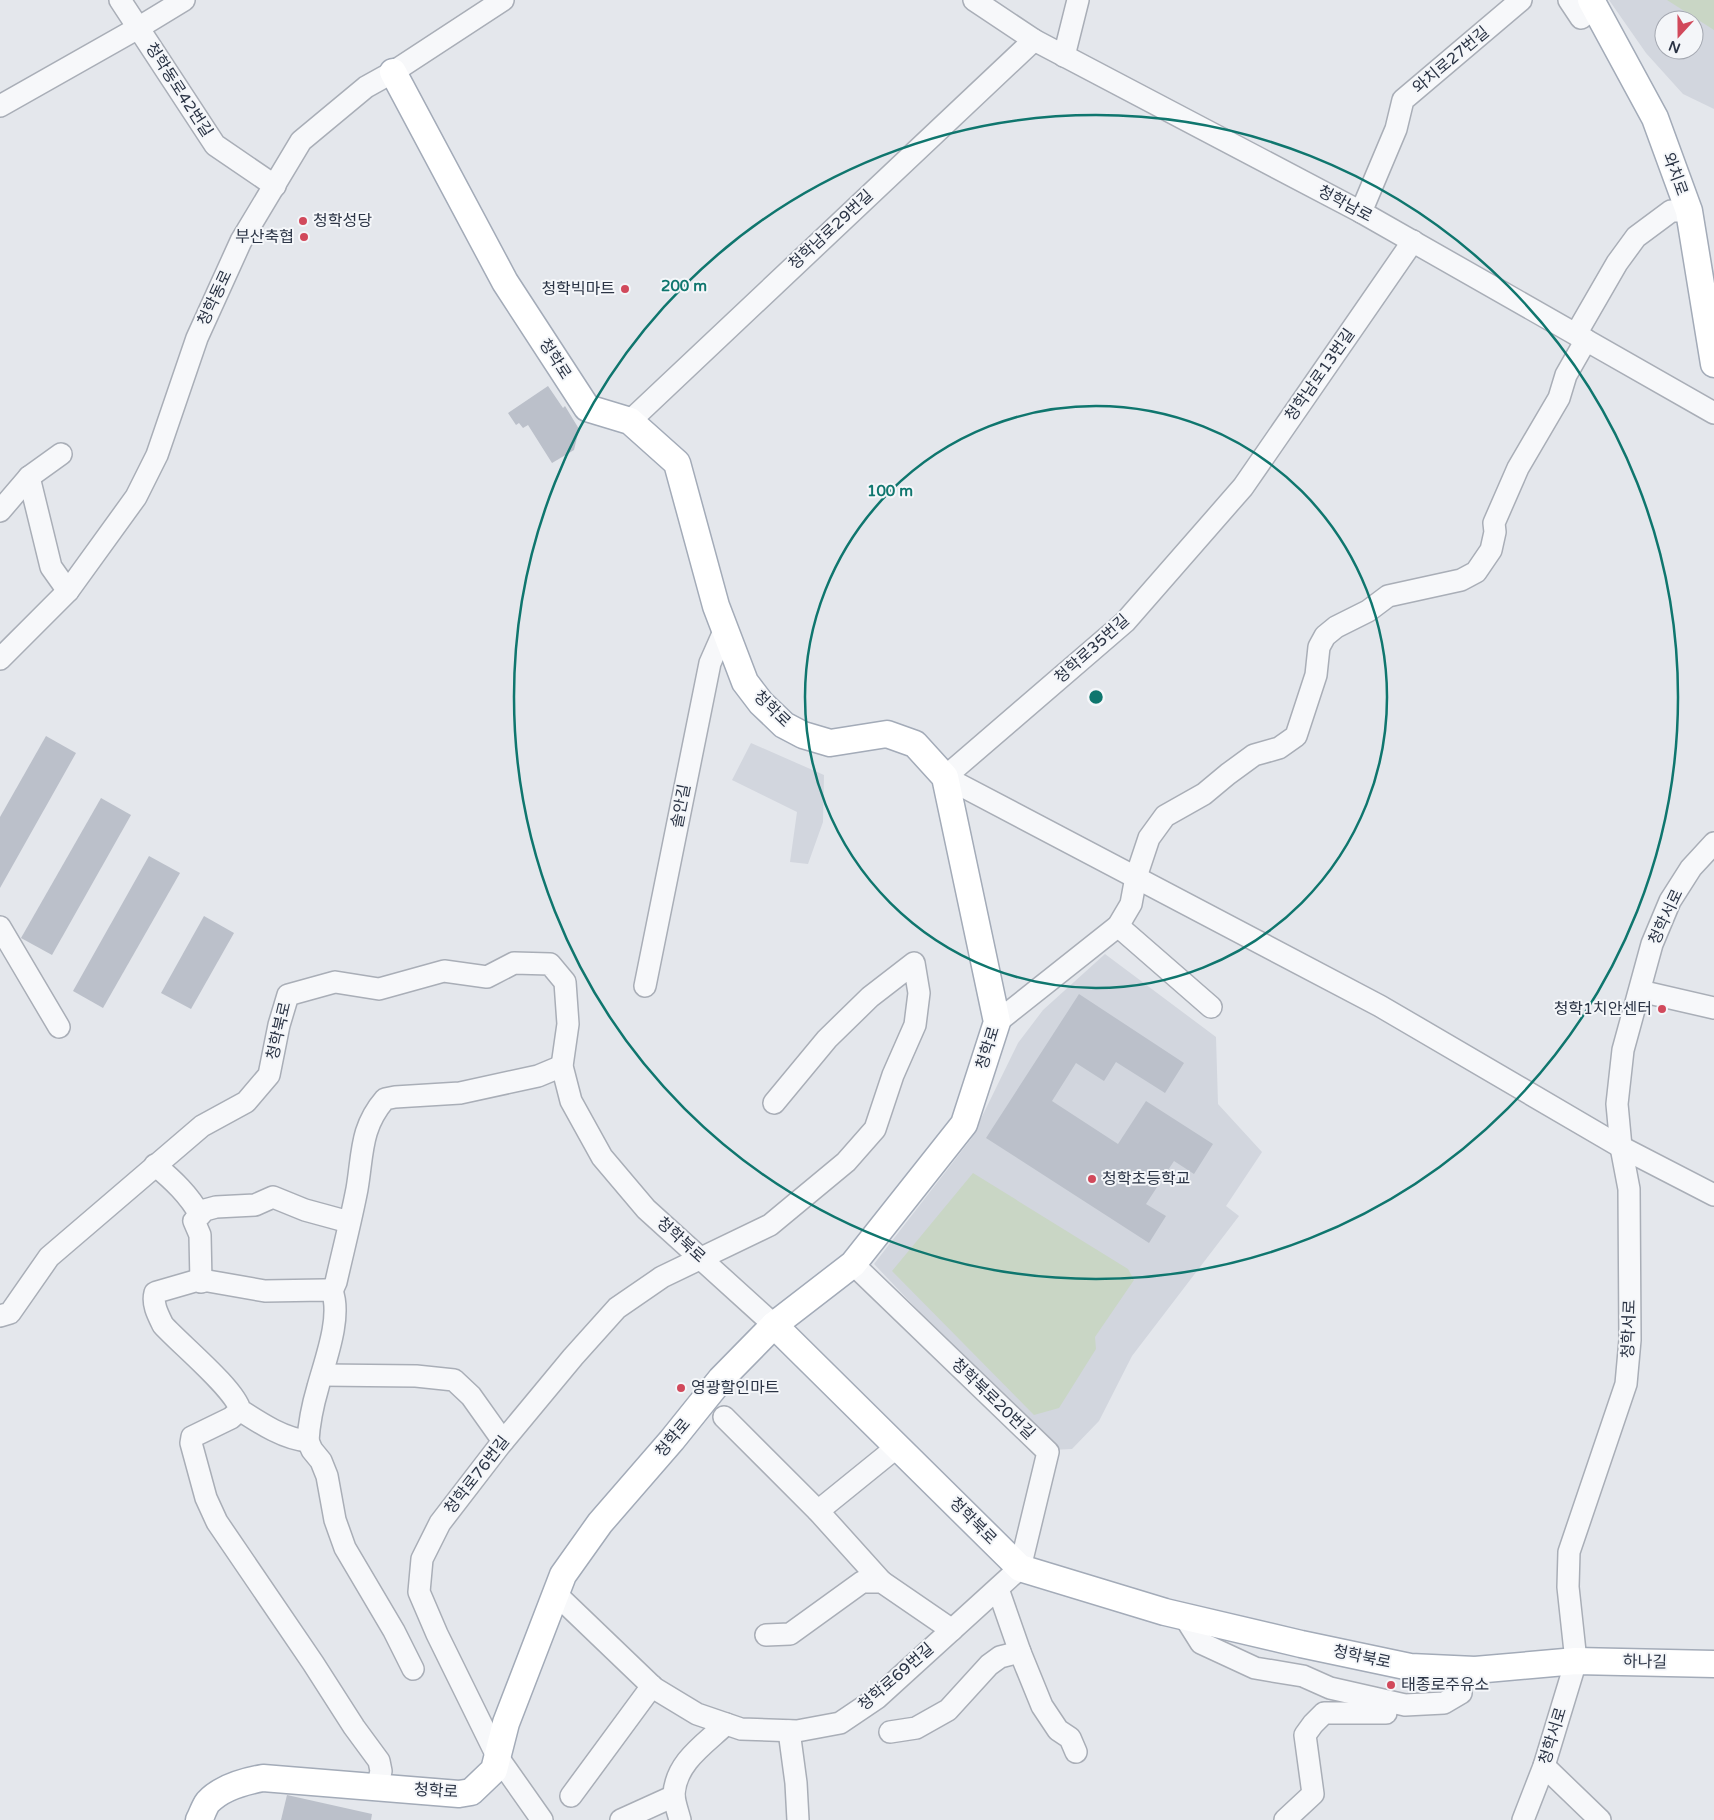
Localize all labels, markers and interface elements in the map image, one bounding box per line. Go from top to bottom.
north arrow [1654,10,1704,60]
street label: 와치로27번길 [1409,22,1493,98]
text: N [1666,37,1683,57]
street label: 청학동로42번길 [141,39,217,141]
street label: 와치로 [1658,150,1692,198]
street label: 청학남로 [1314,181,1376,227]
street label: 청학남로29번길 [785,186,877,274]
place label: 청학성당 [313,211,372,231]
marker: 청학성당 [297,215,309,227]
place label: 부산축협 [235,227,294,247]
marker: 부산축협 [298,231,310,243]
street label: 청학동로 [193,267,237,329]
text: 200 m [661,277,707,295]
place label: 청학빅마트 [541,279,615,299]
marker: 청학빅마트 [619,283,631,295]
street label: 청학남로13번길 [1281,325,1359,425]
street label: 청학로 [535,335,576,383]
text: 100 m [867,482,913,500]
street label: 청학로35번길 [1050,610,1134,688]
street label: 청학로 [749,686,795,732]
centre of rings [1087,688,1105,706]
street label: 솔안길 [667,782,695,830]
street label: 청학서로 [1644,886,1688,948]
place label: 청학1치안센터 [1554,999,1652,1019]
street label: 청학북로 [263,1000,295,1062]
marker: 청학1치안센터 [1656,1003,1668,1015]
street label: 청학로 [972,1024,1004,1072]
place label: 청학초등학교 [1102,1169,1190,1189]
marker: 청학초등학교 [1086,1173,1098,1185]
street label: 청학북로 [652,1213,710,1267]
street label: 청학서로 [1618,1299,1640,1359]
street label: 청학북로20번길 [947,1354,1039,1444]
place label: 영광할인마트 [691,1378,779,1398]
marker: 영광할인마트 [675,1382,687,1394]
street label: 청학로 [651,1414,695,1461]
street label: 청학로76번길 [440,1432,514,1518]
street label: 청학북로 [945,1493,1001,1549]
street label: 청학로69번길 [854,1639,938,1715]
street label: 청학북로 [1331,1641,1393,1673]
street label: 하나길 [1623,1652,1667,1672]
place label: 태종로주유소 [1401,1675,1489,1695]
marker: 태종로주유소 [1385,1679,1397,1691]
street label: 청학서로 [1535,1705,1571,1767]
street label: 청학로 [413,1780,459,1802]

